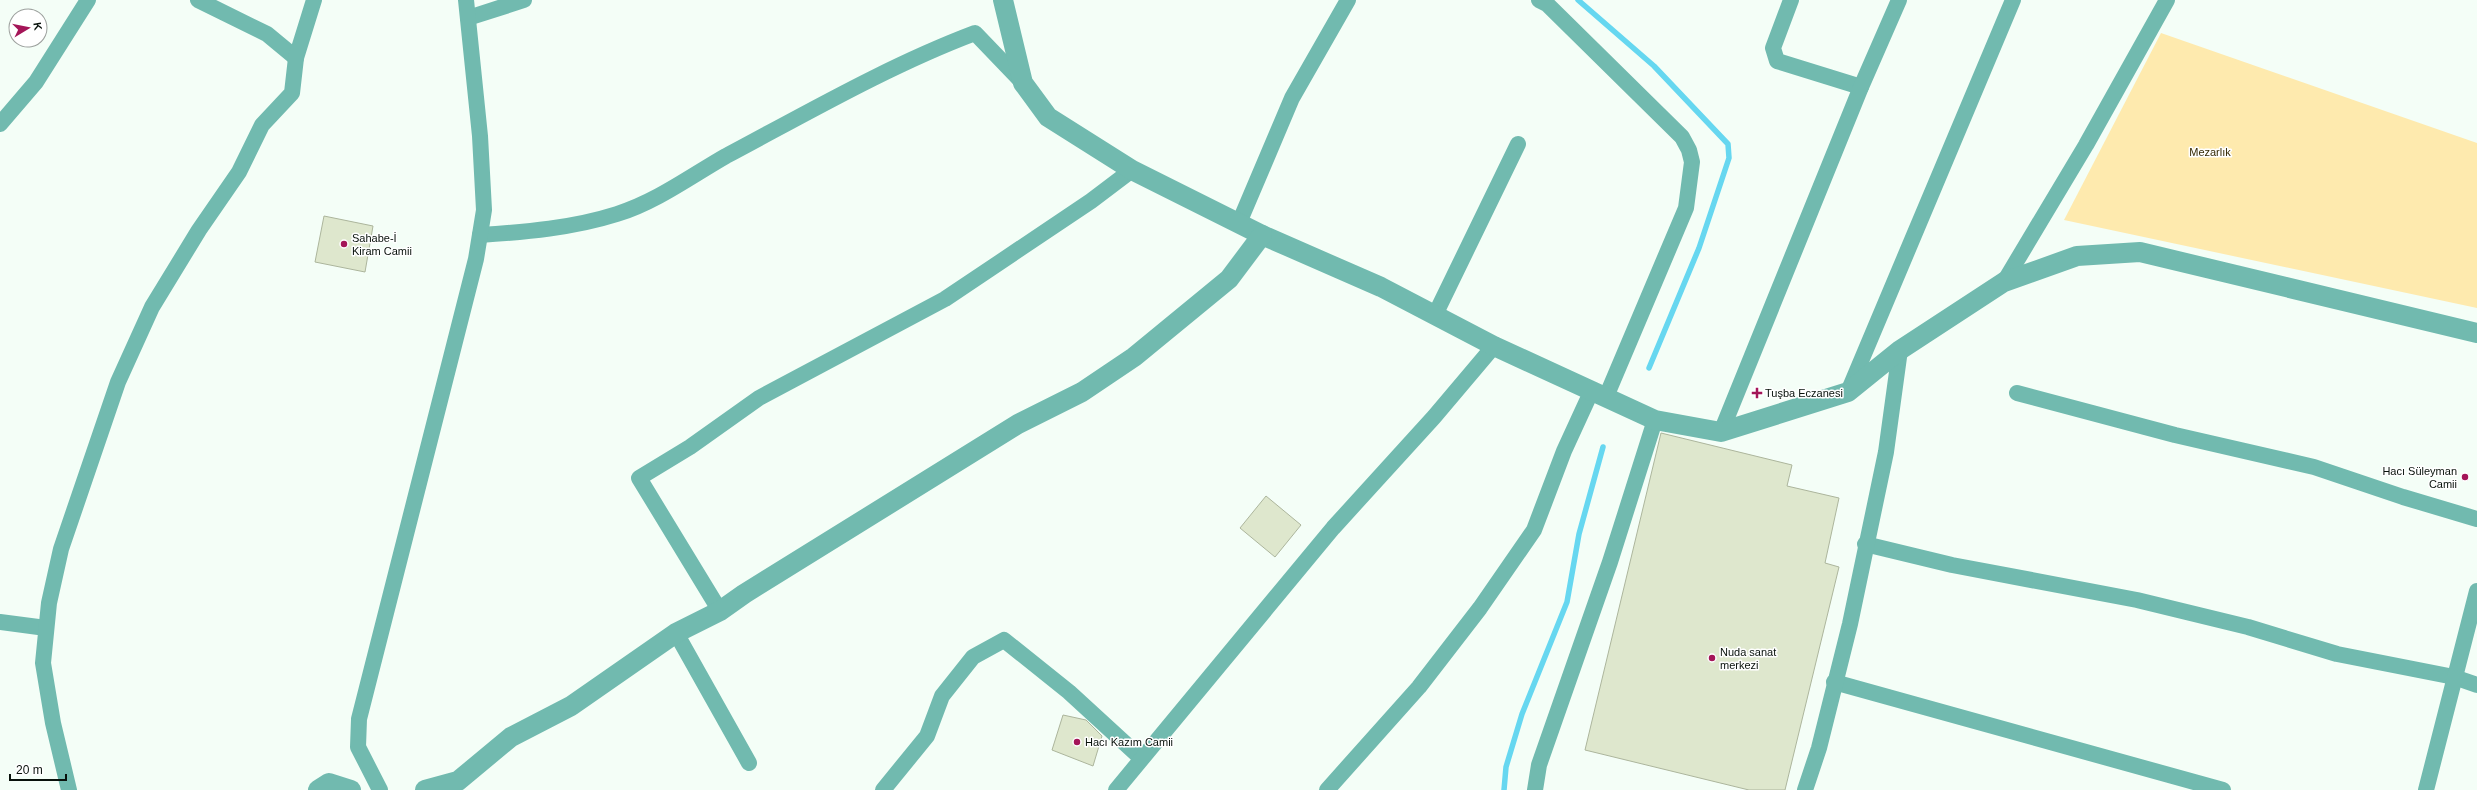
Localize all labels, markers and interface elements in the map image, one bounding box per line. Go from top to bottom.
north arrow [8,8,48,48]
text: K [31,21,44,31]
park label: Mezarlık [2189,146,2231,158]
place label: Sahabe-İ Kiram Camii [352,232,412,257]
marker: Sahabe-İ Kiram Camii [339,239,349,249]
place label: Tuşba Eczanesi [1765,387,1843,399]
marker: Tuşba Eczanesi [1752,388,1762,398]
place label: Hacı Süleyman Camii [2382,465,2457,490]
marker: Hacı Süleyman Camii [2460,472,2470,482]
place label: Nuda sanat merkezi [1720,646,1776,671]
marker: Nuda sanat merkezi [1707,653,1717,663]
place label: Hacı Kazım Camii [1085,736,1173,748]
marker: Hacı Kazım Camii [1072,737,1082,747]
scale bar [10,756,66,782]
text: 20 m [16,763,43,777]

